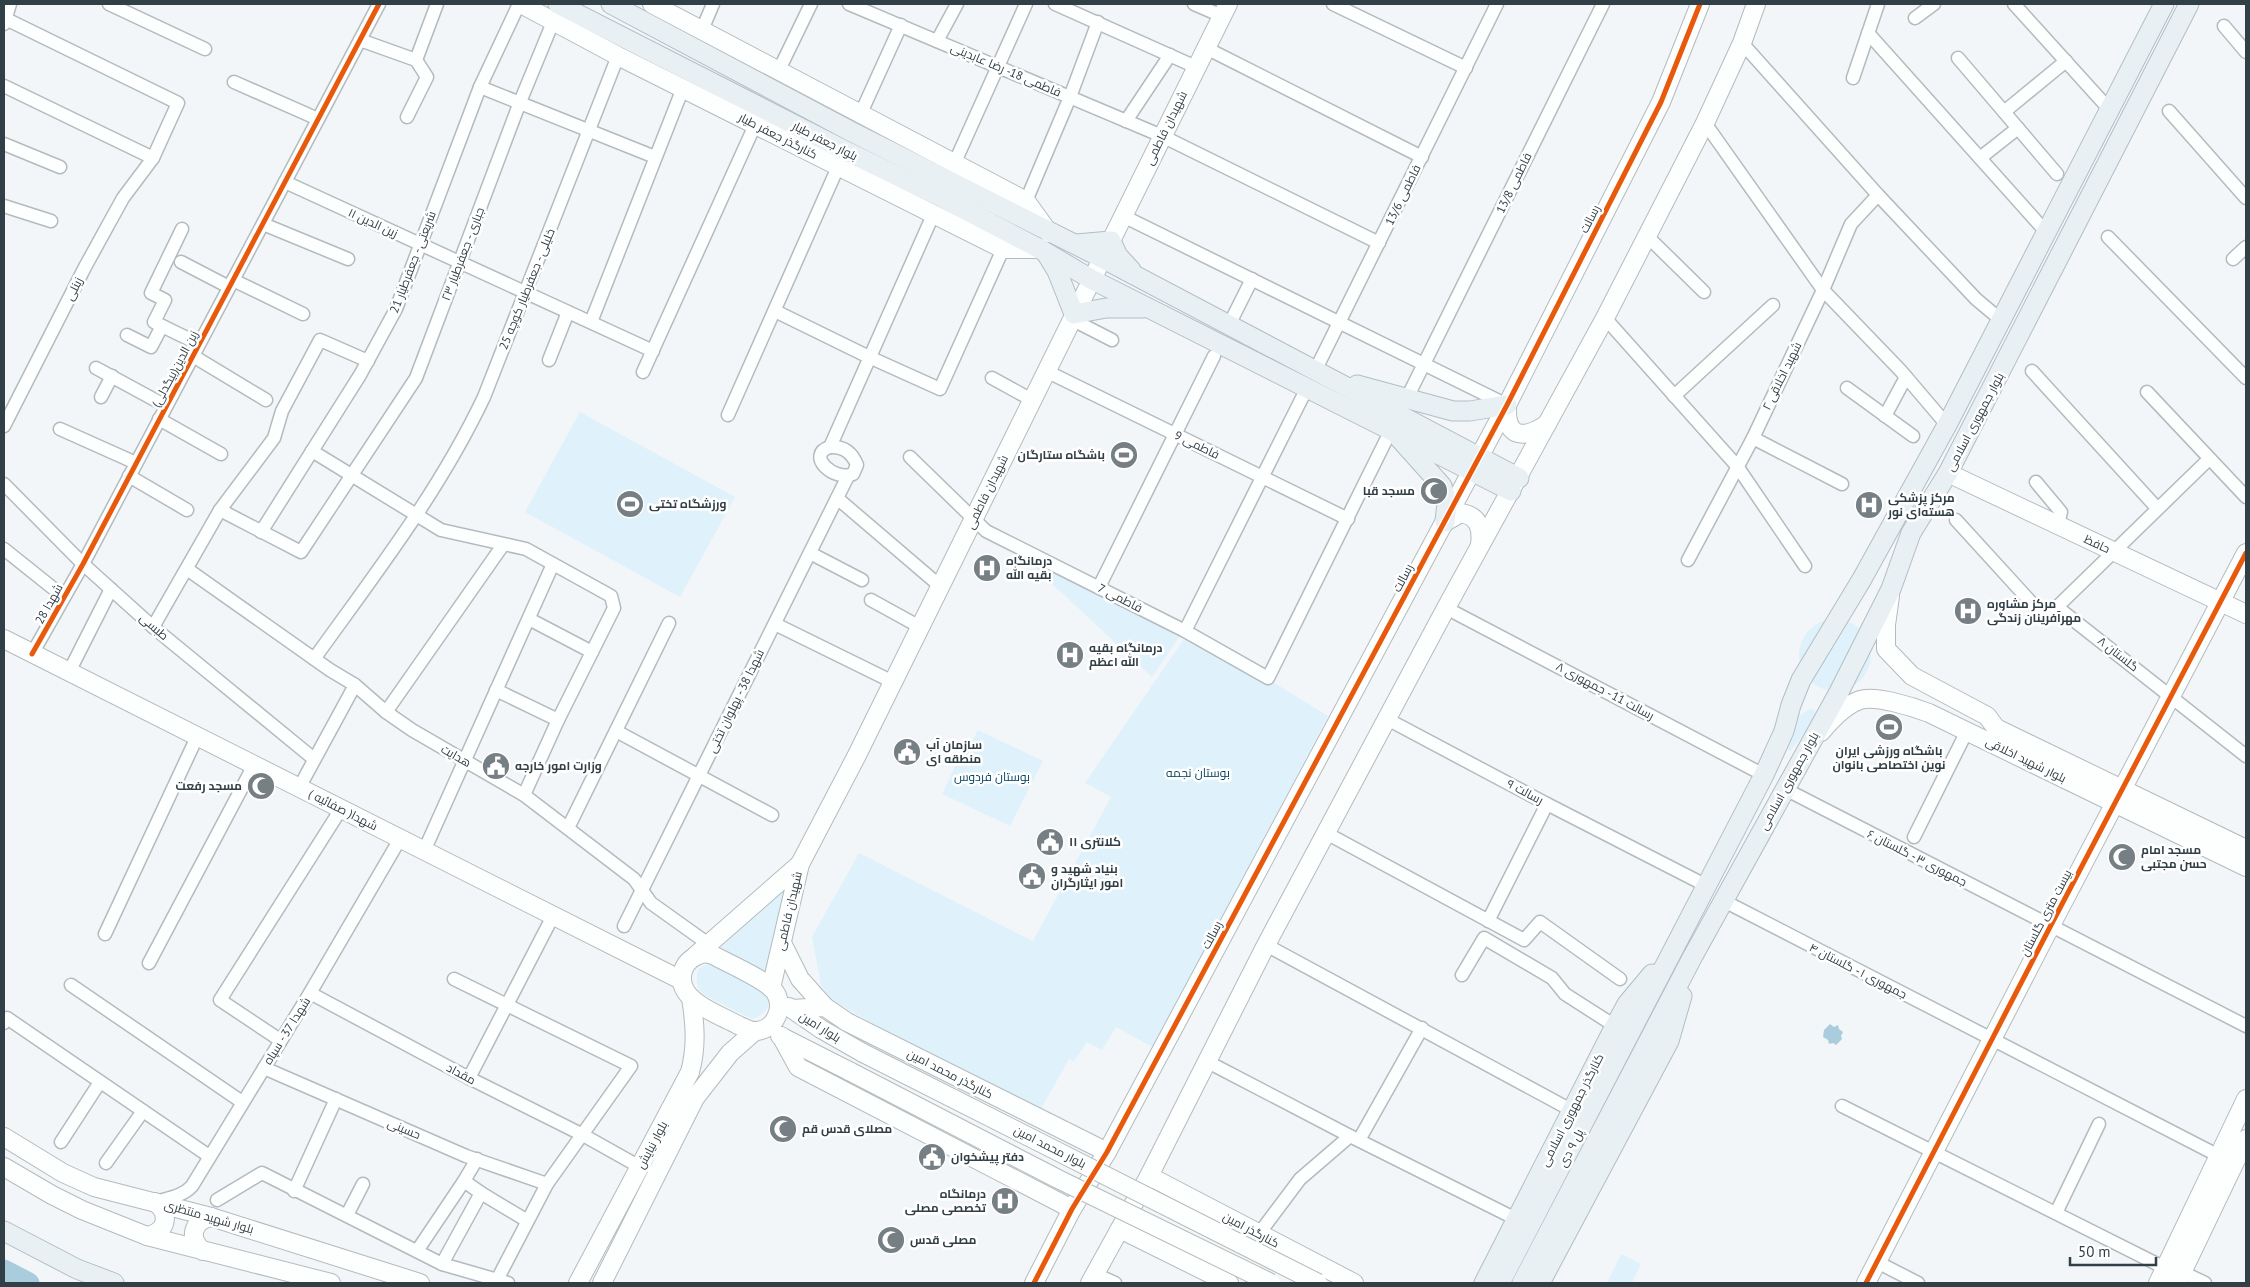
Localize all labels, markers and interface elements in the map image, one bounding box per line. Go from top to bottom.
street label: فاطمی 18- رضا عابدینی [949,39,1064,100]
street label: شهیدان فاطمی [1141,88,1190,167]
street label: کنارگذر جعفر طیار [735,109,820,162]
street label: بلوار جعفر طیار [789,117,860,163]
street label: فاطمی 13/8 [1492,150,1535,216]
street label: فاطمی 13/6 [1381,162,1424,228]
street label: رسالت [1576,202,1603,235]
street label: زین الدین ۱۱ [346,205,400,241]
street label: جباری - جعفرطیار ۲۳ [438,205,487,303]
street label: شریعتی - جعفرطیار 21 [386,209,439,315]
street label: خلیلی - جعفرطیار کوچه 25 [495,226,560,352]
street label: زینلی [61,275,86,303]
street label: زین الدین(بیگدلی) [148,328,201,410]
street label: شهید اخلاقی ۲ [1759,339,1805,412]
street label: بلوار جمهوری اسلامی [1942,370,2007,474]
street label: فاطمی 9 [1172,427,1222,462]
sports icon: باشگاه ستارگان [1109,440,1139,470]
place label: باشگاه ستارگان [1018,447,1105,463]
street label: شهیدان فاطمی [962,452,1011,531]
mosque icon: مسجد قبا [1419,476,1449,506]
place label: مسجد قبا [1363,483,1415,498]
sports icon: ورزشگاه تختی [615,489,645,519]
hospital icon: مرکز پزشکی هسته‌ای نور [1854,490,1884,520]
place label: مرکز پزشکی هسته‌ای نور [1887,490,1955,520]
place label: ورزشگاه تختی [649,496,727,512]
street label: حافظ [2082,531,2113,556]
hospital icon: درمانگاه بقیه الله [972,553,1002,583]
place label: درمانگاه بقیه الله [1006,553,1052,582]
street label: رسالت [1389,561,1416,594]
street label: فاطمی 7 [1095,580,1145,615]
street label: شهدا 28 [31,581,66,627]
hospital icon: مرکز مشاوره مهرآفرینان زندگی [1953,596,1983,626]
place label: مرکز مشاوره مهرآفرینان زندگی [1987,596,2081,626]
street label: طبسی [137,610,172,643]
street label: گلستان ۸ [2095,633,2142,674]
hospital icon: درمانگاه بقیه الله اعظم [1055,640,1085,670]
place label: درمانگاه بقیه الله اعظم [1089,640,1163,670]
street label: شهدا 38 - پهلوان تختی [704,646,769,756]
street label: رسالت 11 - جمهوری ۸ [1554,658,1657,723]
sports icon: باشگاه ورزشی ایران نوین اختصاصی بانوان [1874,712,1904,742]
street label: بلوار جمهوری اسلامی [1755,729,1822,832]
street label: بلوار شهید اخلاقی [1983,734,2069,786]
public building icon: سازمان آب منطقه ای [892,737,922,767]
place label: سازمان آب منطقه ای [926,737,982,767]
street label: هدایت [439,741,474,770]
place label: باشگاه ورزشی ایران نوین اختصاصی بانوان [1832,743,1946,773]
public building icon: وزارت امور خارجه [481,751,511,781]
place label: وزارت امور خارجه [515,758,602,774]
park label: بوستان نجمه [1166,765,1230,780]
park label: بوستان فردوس [954,769,1030,784]
mosque icon: مسجد رفعت [246,771,276,801]
street label: رسالت ۹ [1504,776,1546,807]
place label: مسجد رفعت [176,778,242,794]
street label: شهدا( صفائیه ) [306,786,380,833]
street label: جمهوری ۳ - گلستان ۶ [1865,826,1970,889]
public building icon: کلانتری ۱۱ [1035,827,1065,857]
place label: کلانتری ۱۱ [1069,834,1121,850]
mosque icon: مسجد امام حسن مجتبی [2107,842,2137,872]
place label: مسجد امام حسن مجتبی [2141,842,2207,872]
public building icon: بنیاد شهید و امور ایثارگران [1017,861,1047,891]
place label: بنیاد شهید و امور ایثارگران [1051,861,1123,891]
street label: بیست متری گلستان [2016,867,2075,959]
street label: شهیدان فاطمی [772,870,805,952]
street label: رسالت [1198,918,1225,951]
street label: جمهوری ۱ - گلستان ۴ [1807,939,1910,1002]
street label: شهدا 37 - سپاه [260,994,314,1068]
street label: بلوار امین [797,1008,844,1045]
street label: کنارگذر محمد امین [905,1046,996,1102]
street label: کنارگذر جمهوری اسلامی [1537,1051,1607,1169]
street label: مقداد [444,1060,478,1087]
mosque icon: مصلای قدس قم [768,1114,798,1144]
street label: حسینی [385,1115,423,1142]
street label: بلوار نیایش [633,1118,670,1171]
place label: مصلای قدس قم [802,1121,892,1137]
street label: بلوار محمد امین [1012,1122,1089,1171]
street label: پل ۹ دی [1555,1125,1589,1170]
public building icon: دفتر پیشخوان [917,1142,947,1172]
place label: دفتر پیشخوان [951,1149,1024,1166]
place label: درمانگاه تخصصی مصلی [905,1186,987,1216]
hospital icon: درمانگاه تخصصی مصلی [990,1186,1020,1216]
street label: بلوار شهید منتظری [163,1197,256,1236]
street label: کنارگذر امین [1221,1209,1282,1251]
mosque icon: مصلی قدس [876,1225,906,1255]
place label: مصلی قدس [910,1232,977,1248]
scale bar [2070,1234,2156,1266]
text: 50 m [2078,1242,2111,1261]

